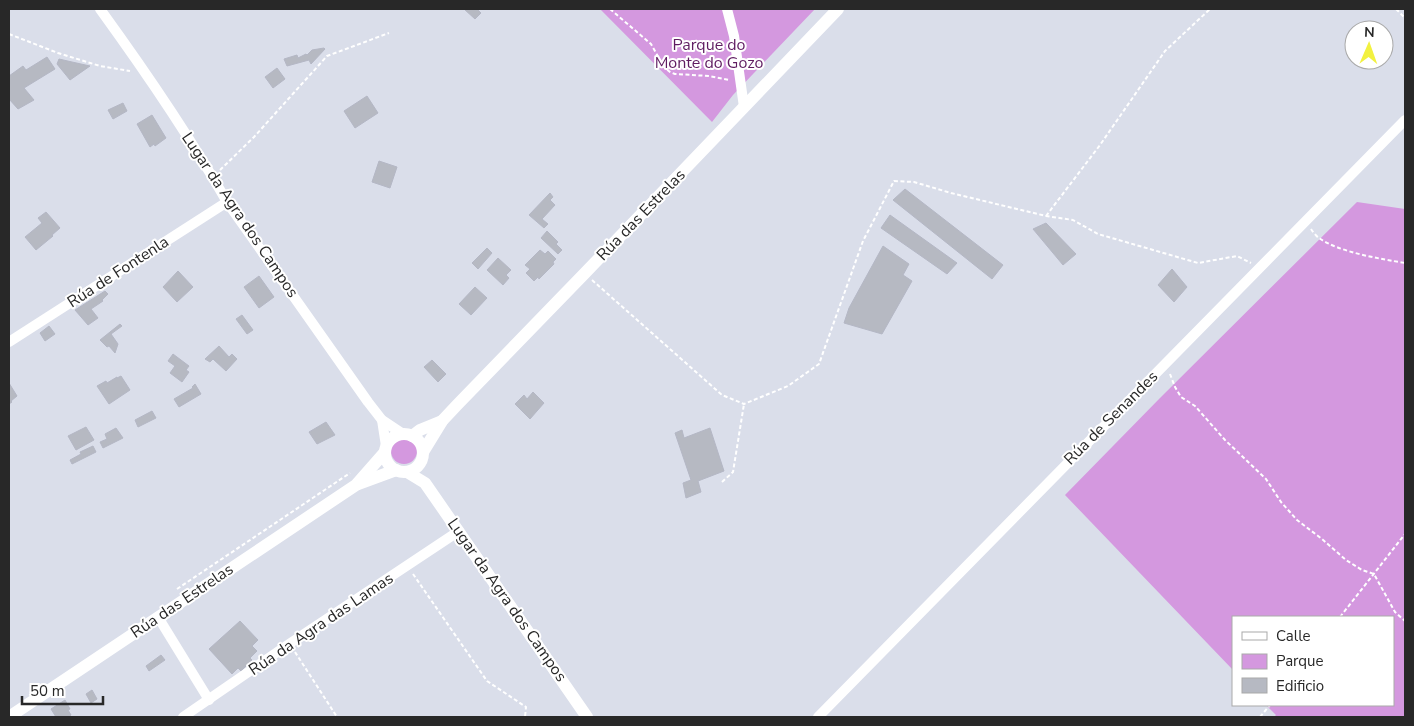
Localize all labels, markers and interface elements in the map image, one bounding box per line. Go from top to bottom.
north arrow [1344,20,1394,70]
text: N [1364,23,1375,42]
park label: Parque do Monte do Gozo [655,34,763,74]
street label: Lugar da Agra dos Campos [176,128,304,302]
street label: Rúa das Estrelas [592,164,690,266]
street label: Rúa de Fontenla [63,231,173,313]
street label: Rúa de Senandes [1059,366,1163,470]
street label: Lugar da Agra dos Campos [442,514,572,686]
street label: Rúa das Estrelas [126,559,238,643]
street label: Rúa da Agra das Lamas [244,567,398,681]
legend [1232,616,1394,706]
text: Calle [1276,626,1311,646]
text: Parque [1276,651,1324,671]
scale bar [22,674,104,706]
text: Edificio [1276,676,1324,696]
text: 50 m [30,681,65,701]

